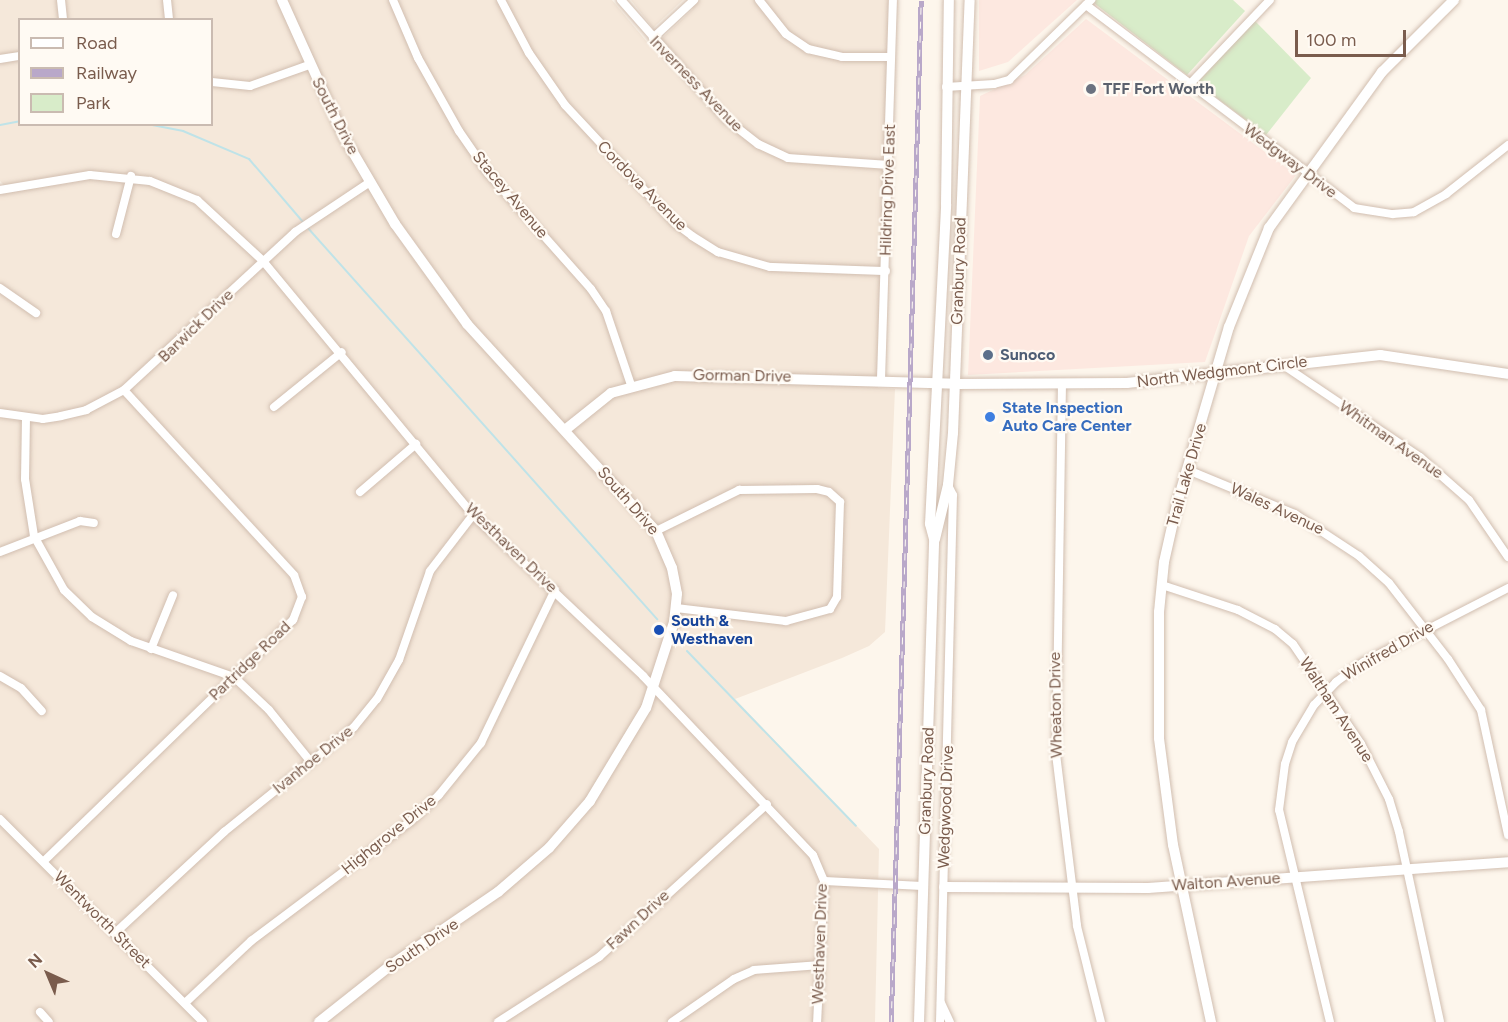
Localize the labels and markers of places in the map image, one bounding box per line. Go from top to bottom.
place label: TFF Fort Worth [1103,79,1214,99]
marker: TFF Fort Worth [1084,82,1098,96]
place label: Sunoco [1000,345,1055,365]
marker: Sunoco [981,348,995,362]
place label: State Inspection Auto Care Center [1002,398,1132,436]
marker: State Inspection Auto Care Center [983,410,997,424]
place label: South & Westhaven [671,611,753,649]
marker: South & Westhaven [652,623,666,637]

